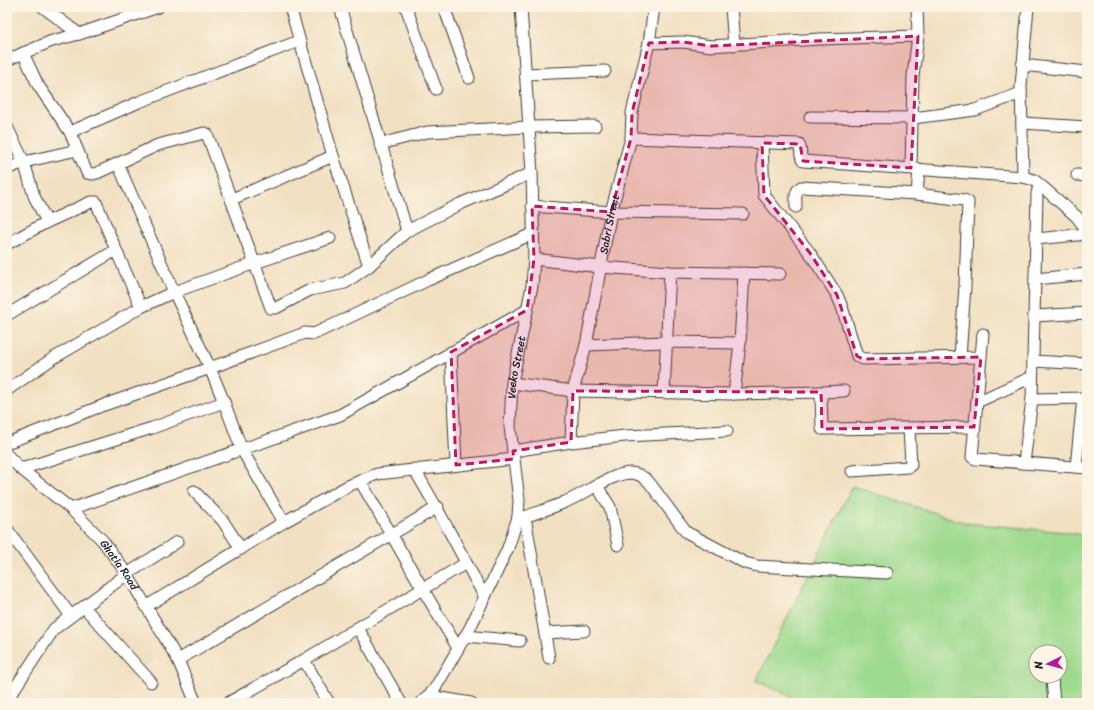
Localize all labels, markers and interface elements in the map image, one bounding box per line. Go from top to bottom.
street label: Sabri Street [594,192,625,255]
street label: Veeko Street [502,334,531,399]
street label: Ghatia Road [95,535,145,595]
north arrow [1028,644,1068,684]
text: N [1029,660,1049,671]

